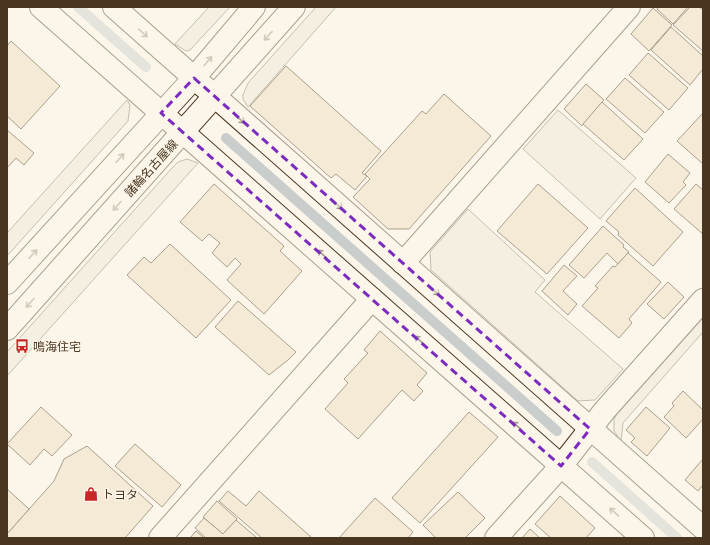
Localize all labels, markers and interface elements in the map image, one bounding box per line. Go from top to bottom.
one-way arrow [138,28,148,38]
one-way arrow [264,31,273,41]
one-way arrow [203,56,212,67]
one-way arrow [235,115,245,124]
street label: 諸輪名古屋線 [122,137,180,199]
one-way arrow [116,153,125,163]
one-way arrow [112,201,121,211]
one-way arrow [332,201,343,210]
one-way arrow [28,249,38,259]
one-way arrow [316,250,327,259]
one-way arrow [430,287,440,296]
one-way arrow [25,298,35,308]
one-way arrow [414,336,424,345]
bus stop icon: 鳴海住宅 [14,338,30,354]
place label: 鳴海住宅 [33,340,81,353]
one-way arrow [511,422,522,431]
shop icon: トヨタ [83,486,99,502]
place label: トヨタ [102,488,138,501]
one-way arrow [609,508,619,517]

